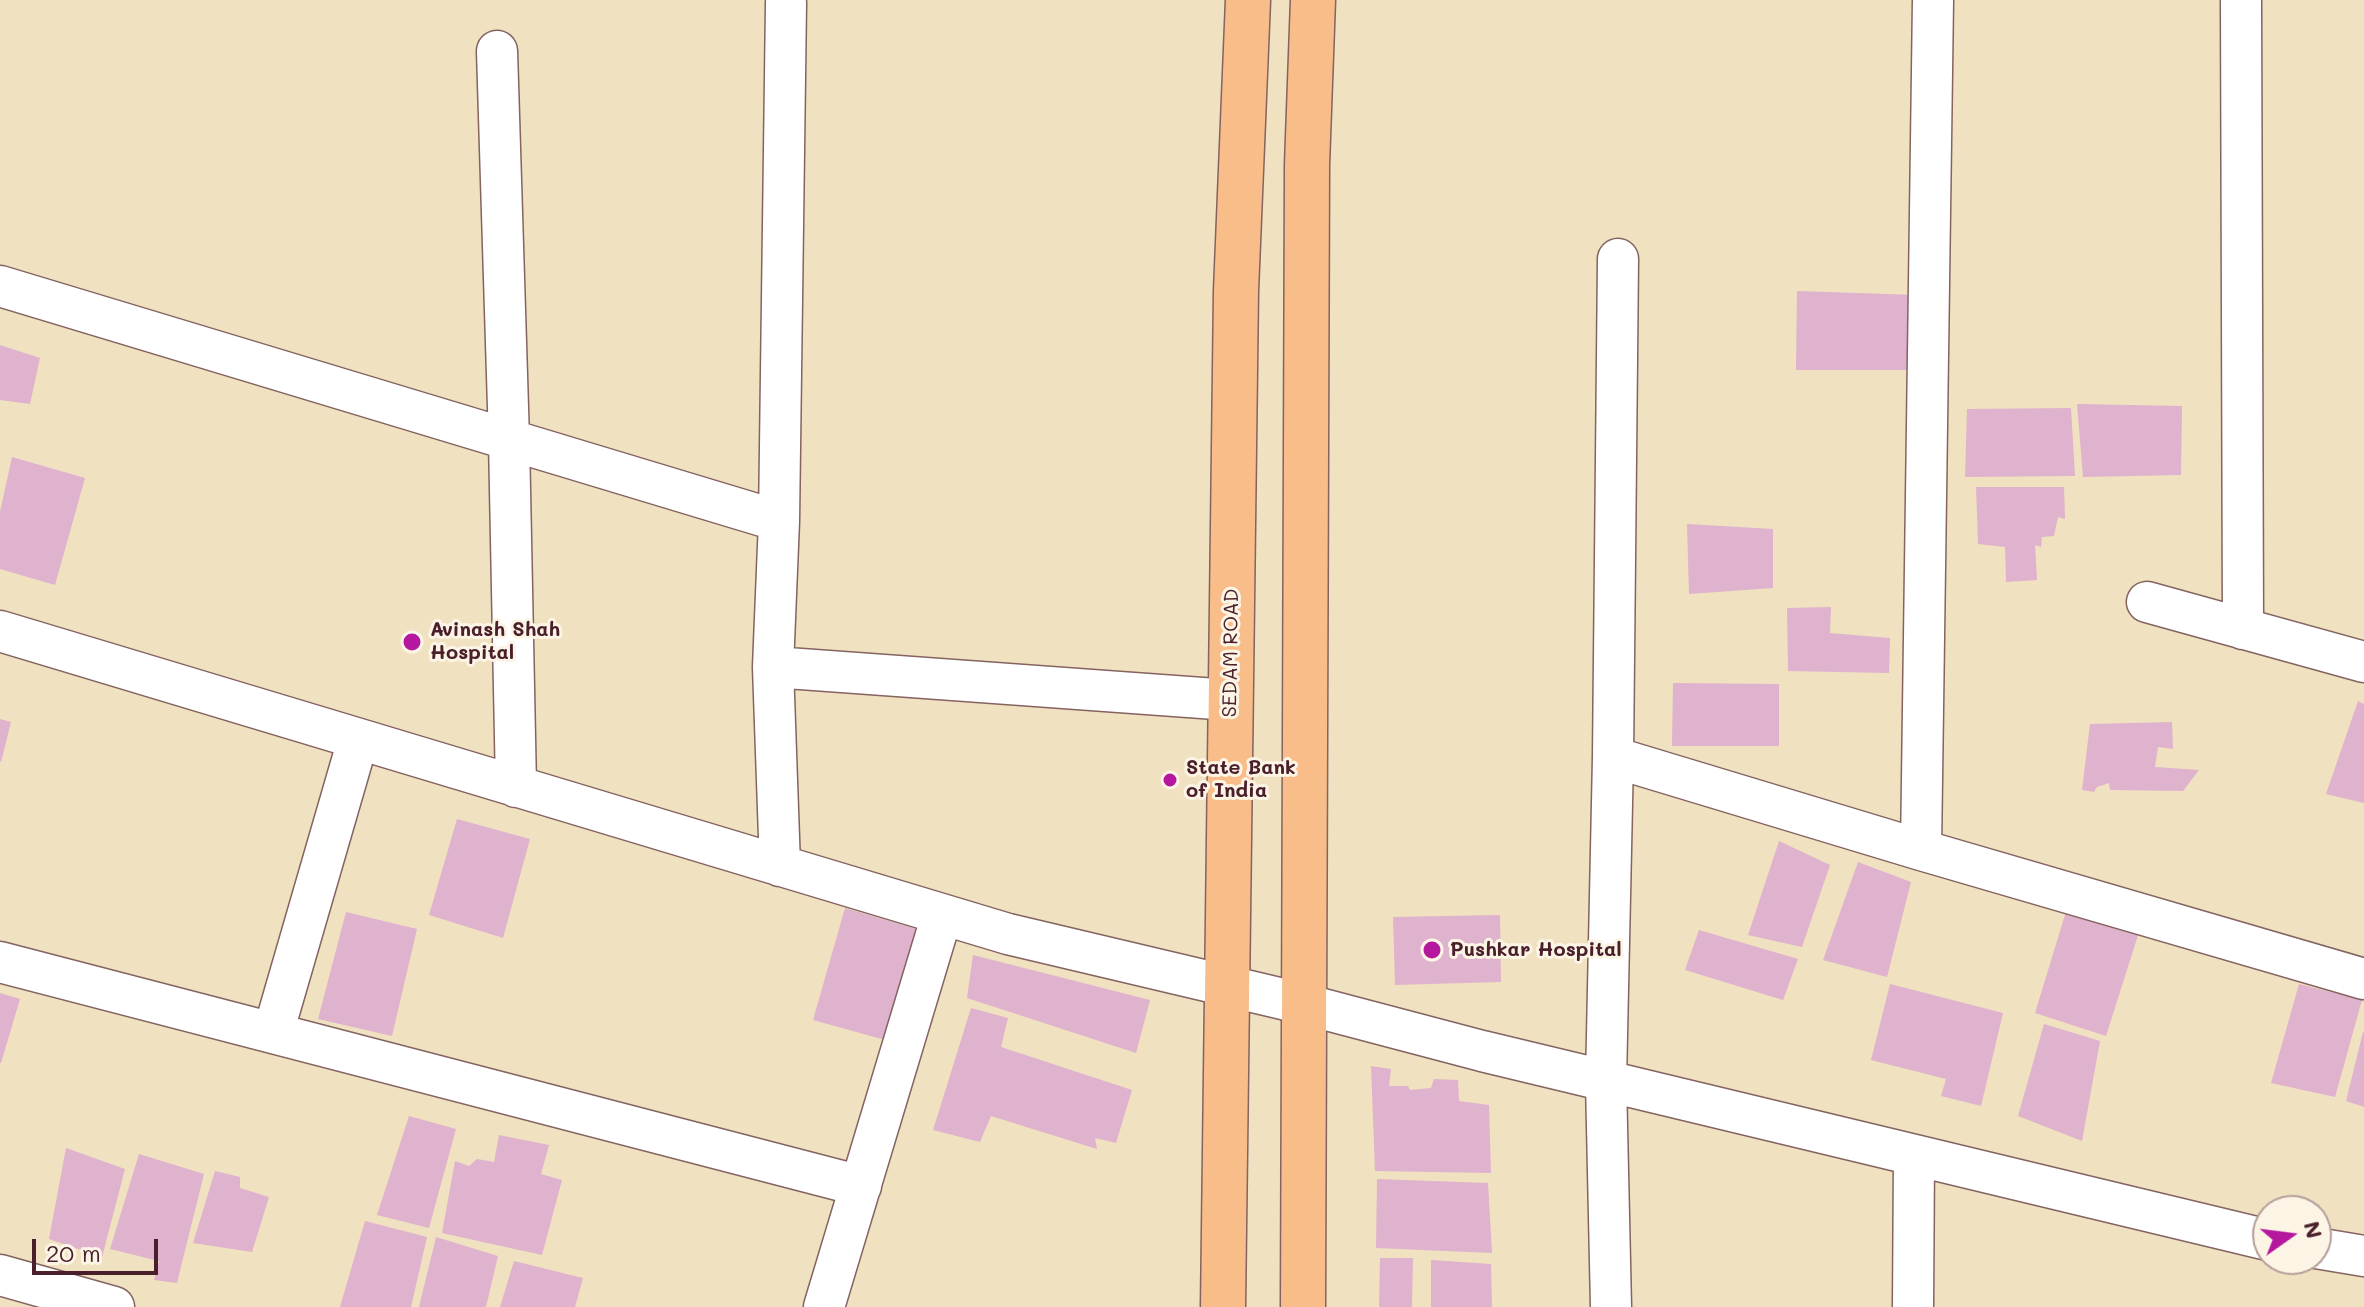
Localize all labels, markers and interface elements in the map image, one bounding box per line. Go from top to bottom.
street label: SEDAM ROAD [1218,588,1244,718]
place label: Avinash Shah Hospital [430,618,560,665]
marker: Avinash Shah Hospital [401,631,423,653]
place label: State Bank of India [1186,756,1296,803]
marker: State Bank of India [1161,771,1179,789]
place label: Pushkar Hospital [1450,938,1622,962]
marker: Pushkar Hospital [1421,939,1443,961]
north arrow [2252,1195,2332,1275]
text: N [2298,1218,2330,1241]
scale bar [36,1223,162,1273]
text: 20 m [46,1237,101,1268]

